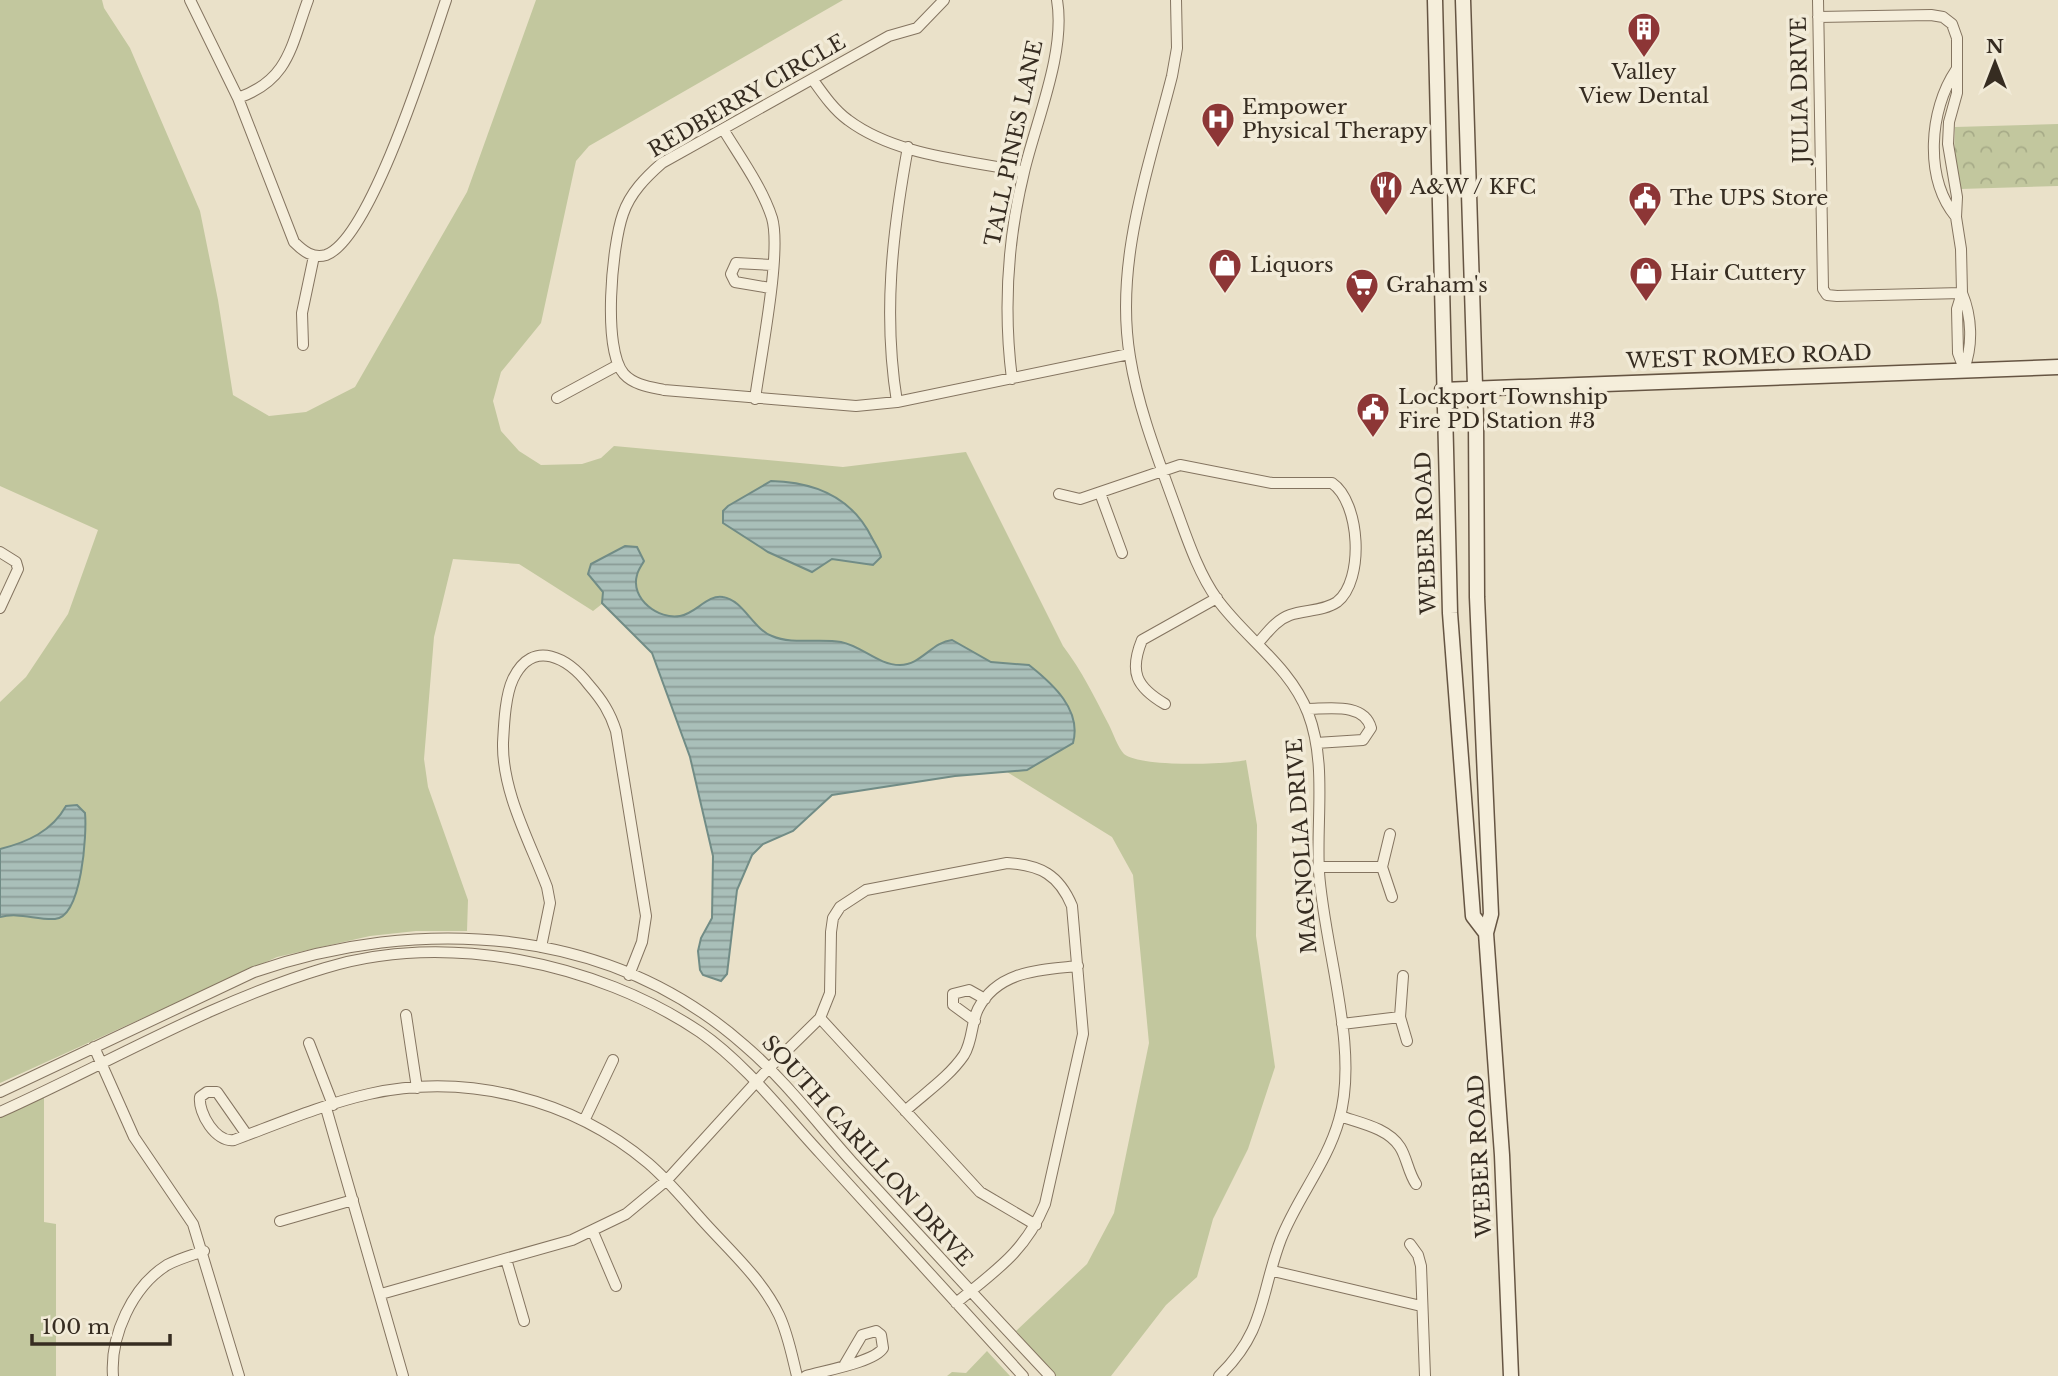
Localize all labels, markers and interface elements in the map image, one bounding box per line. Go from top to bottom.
building icon: Valley View Dental [1625,10,1663,59]
street label: JULIA DRIVE [1786,16,1814,167]
north arrow [1960,28,2030,98]
street label: REDBERRY CIRCLE [644,29,850,163]
text: N [1986,35,2004,58]
street label: TALL PINES LANE [979,38,1049,248]
place label: Valley View Dental [1578,59,1709,109]
place label: Empower Physical Therapy [1242,94,1428,144]
hospital icon: Empower Physical Therapy [1199,100,1237,149]
restaurant icon: A&W / KFC [1367,168,1405,217]
place label: A&W / KFC [1409,174,1536,200]
public building icon: The UPS Store [1626,179,1664,228]
place label: The UPS Store [1670,185,1828,211]
shop icon: Liquors [1206,246,1244,295]
place label: Liquors [1250,252,1334,278]
shop icon: Hair Cuttery [1627,254,1665,303]
place label: Hair Cuttery [1670,260,1807,286]
supermarket icon: Graham's [1343,266,1381,315]
place label: Graham's [1386,272,1488,298]
street label: WEST ROMEO ROAD [1625,340,1872,374]
place label: Lockport Township Fire PD Station #3 [1398,384,1608,434]
public building icon: Lockport Township Fire PD Station #3 [1354,390,1392,439]
street label: WEBER ROAD [1410,451,1442,616]
street label: MAGNOLIA DRIVE [1282,737,1322,955]
street label: SOUTH CARILLON DRIVE [756,1030,978,1272]
street label: WEBER ROAD [1463,1074,1497,1239]
scale bar [32,1302,170,1346]
text: 100 m [42,1314,110,1340]

